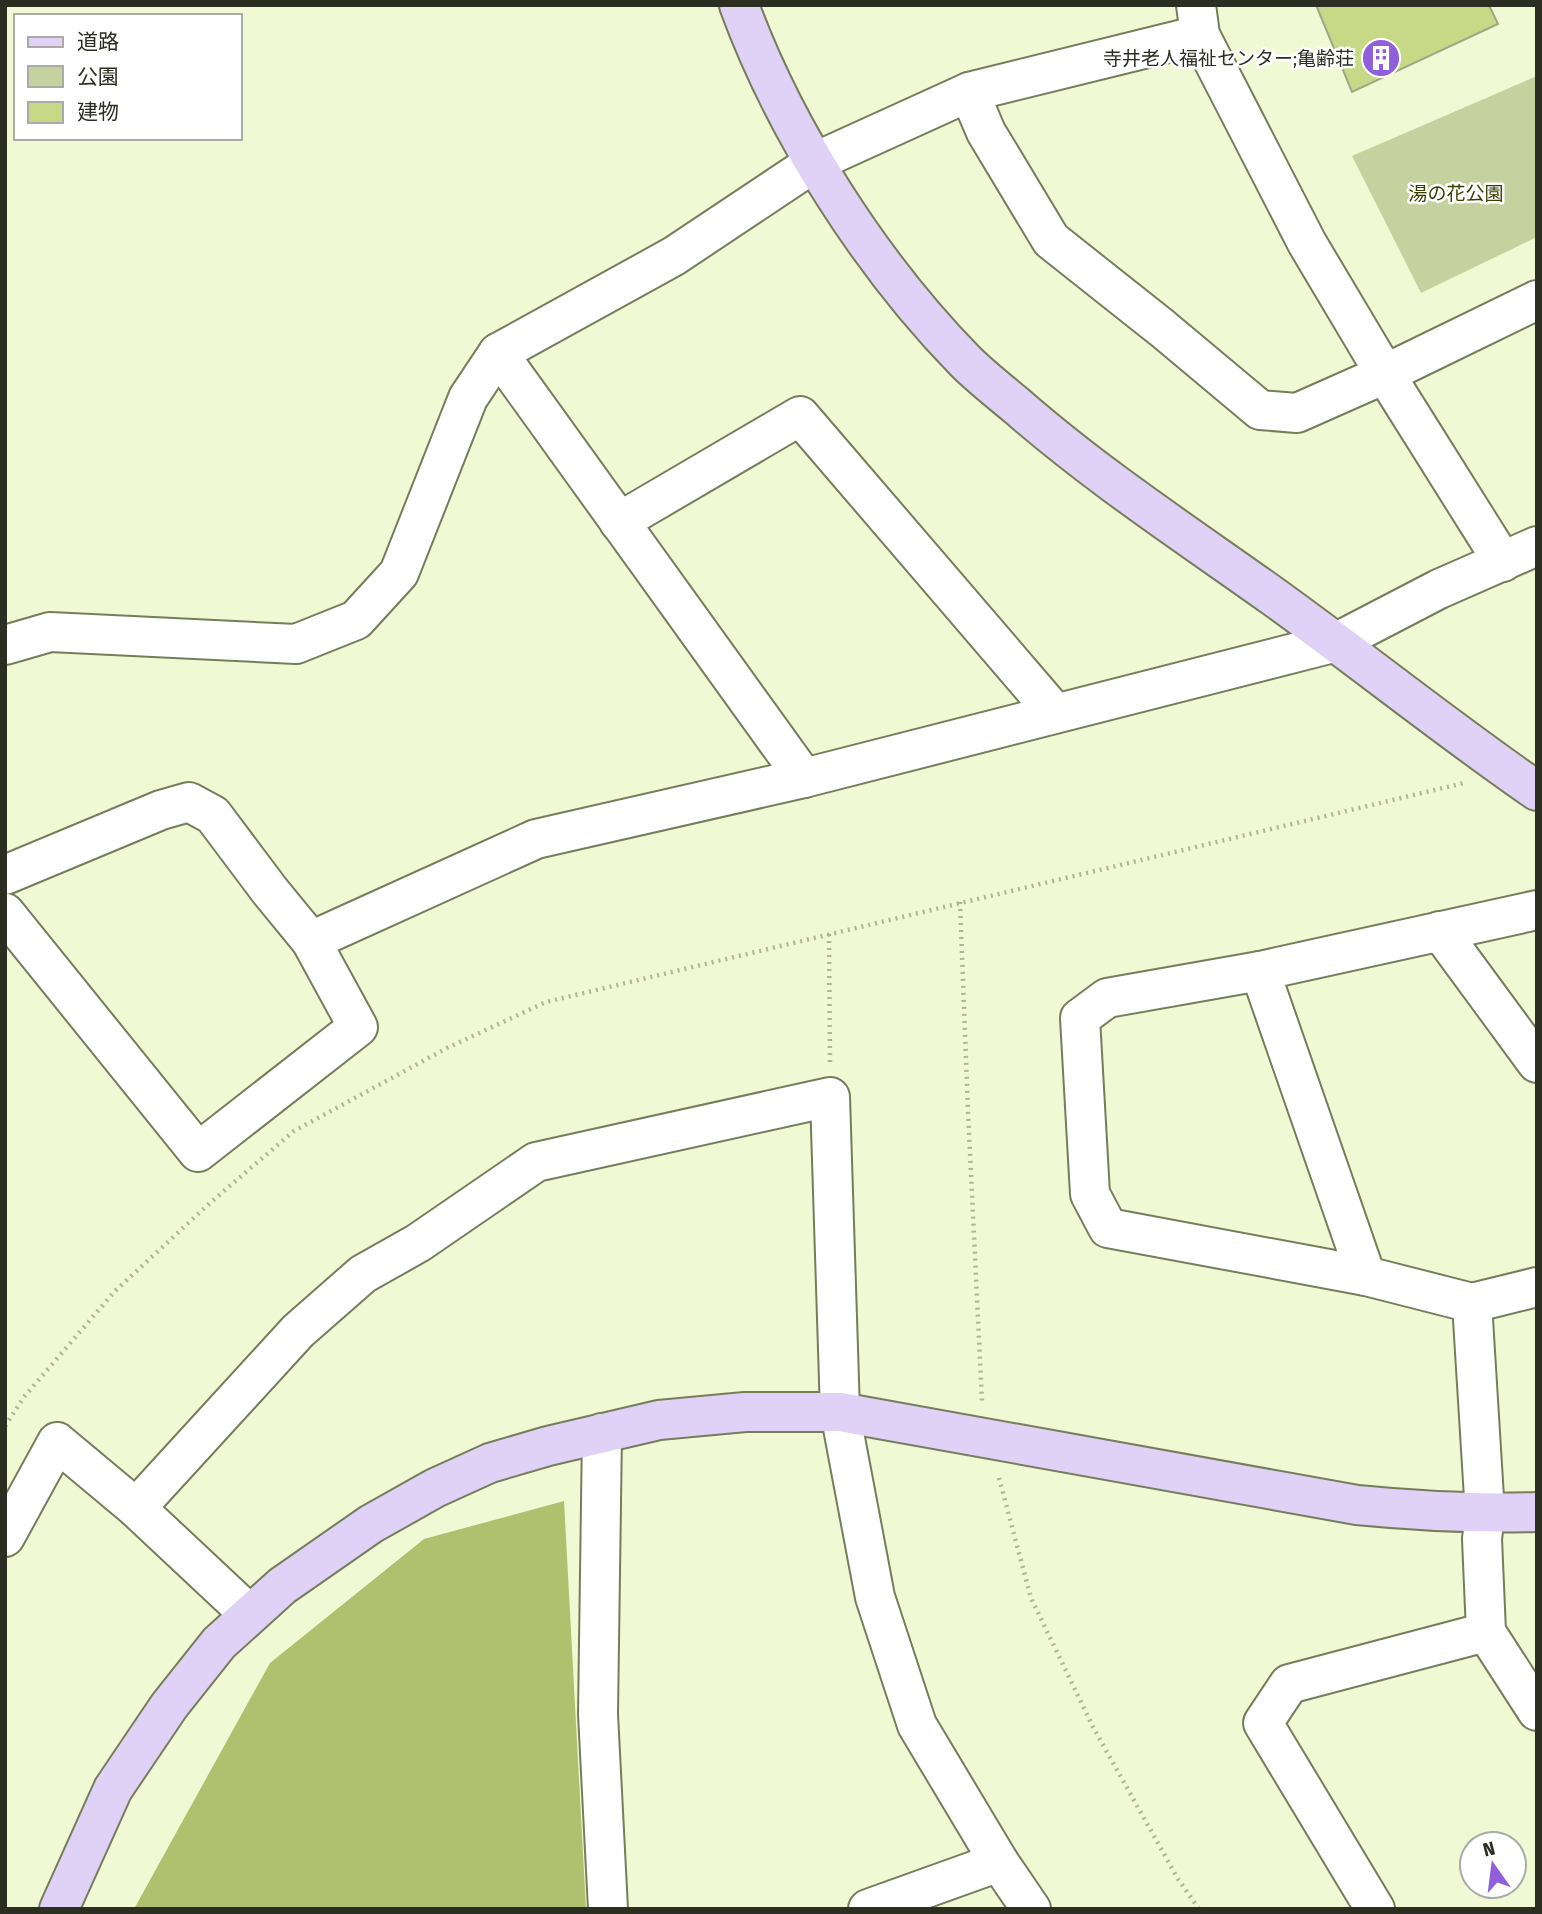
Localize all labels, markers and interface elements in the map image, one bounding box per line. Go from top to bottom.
legend [14,14,242,140]
text: 道路 [77,29,119,55]
building icon: 寺井老人福祉センター;亀齢荘 [1360,37,1402,79]
place label: 寺井老人福祉センター;亀齢荘 [1103,47,1354,70]
text: 公園 [77,64,119,90]
text: 建物 [77,99,119,125]
park label: 湯の花公園 [1408,182,1504,205]
north arrow [1458,1830,1528,1900]
text: N [1481,1836,1497,1862]

